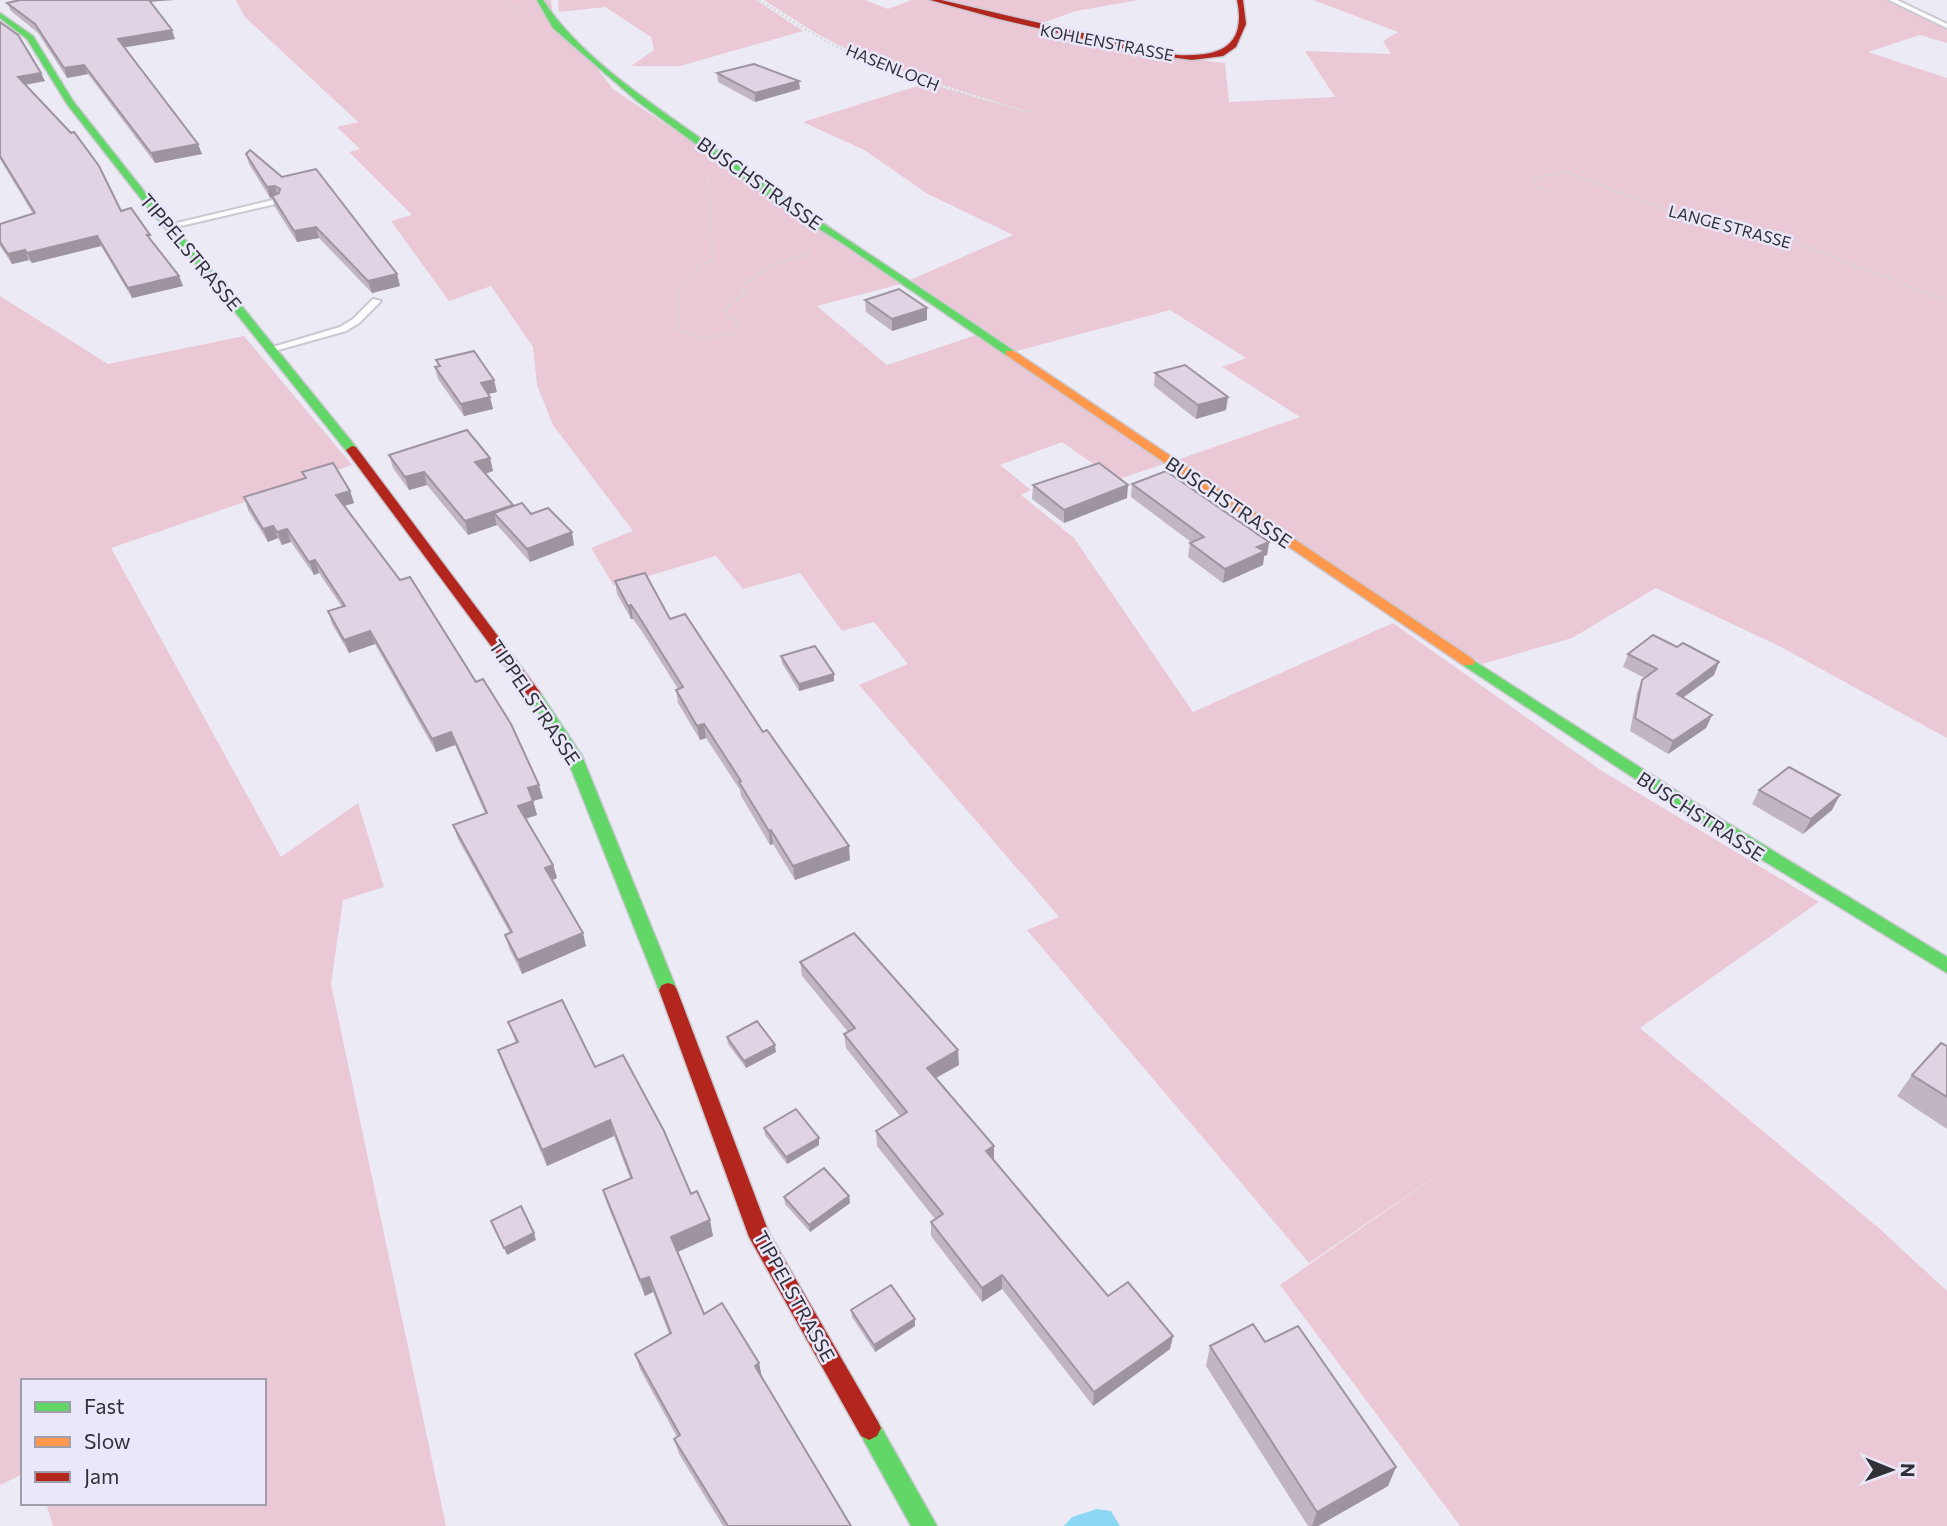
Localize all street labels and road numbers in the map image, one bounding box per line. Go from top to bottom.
street label: KOHLENSTRASSE [1039,20,1175,64]
street label: HASENLOCH [844,40,942,94]
street label: BUSCHSTRASSE [693,131,827,235]
street label: TIPPELSTRASSE [135,189,247,315]
street label: LANGE STRASSE [1667,201,1793,251]
street label: BUSCHSTRASSE [1162,451,1296,553]
street label: TIPPELSTRASSE [485,635,585,769]
street label: BUSCHSTRASSE [1633,766,1769,866]
street label: TIPPELSTRASSE [750,1227,840,1365]

